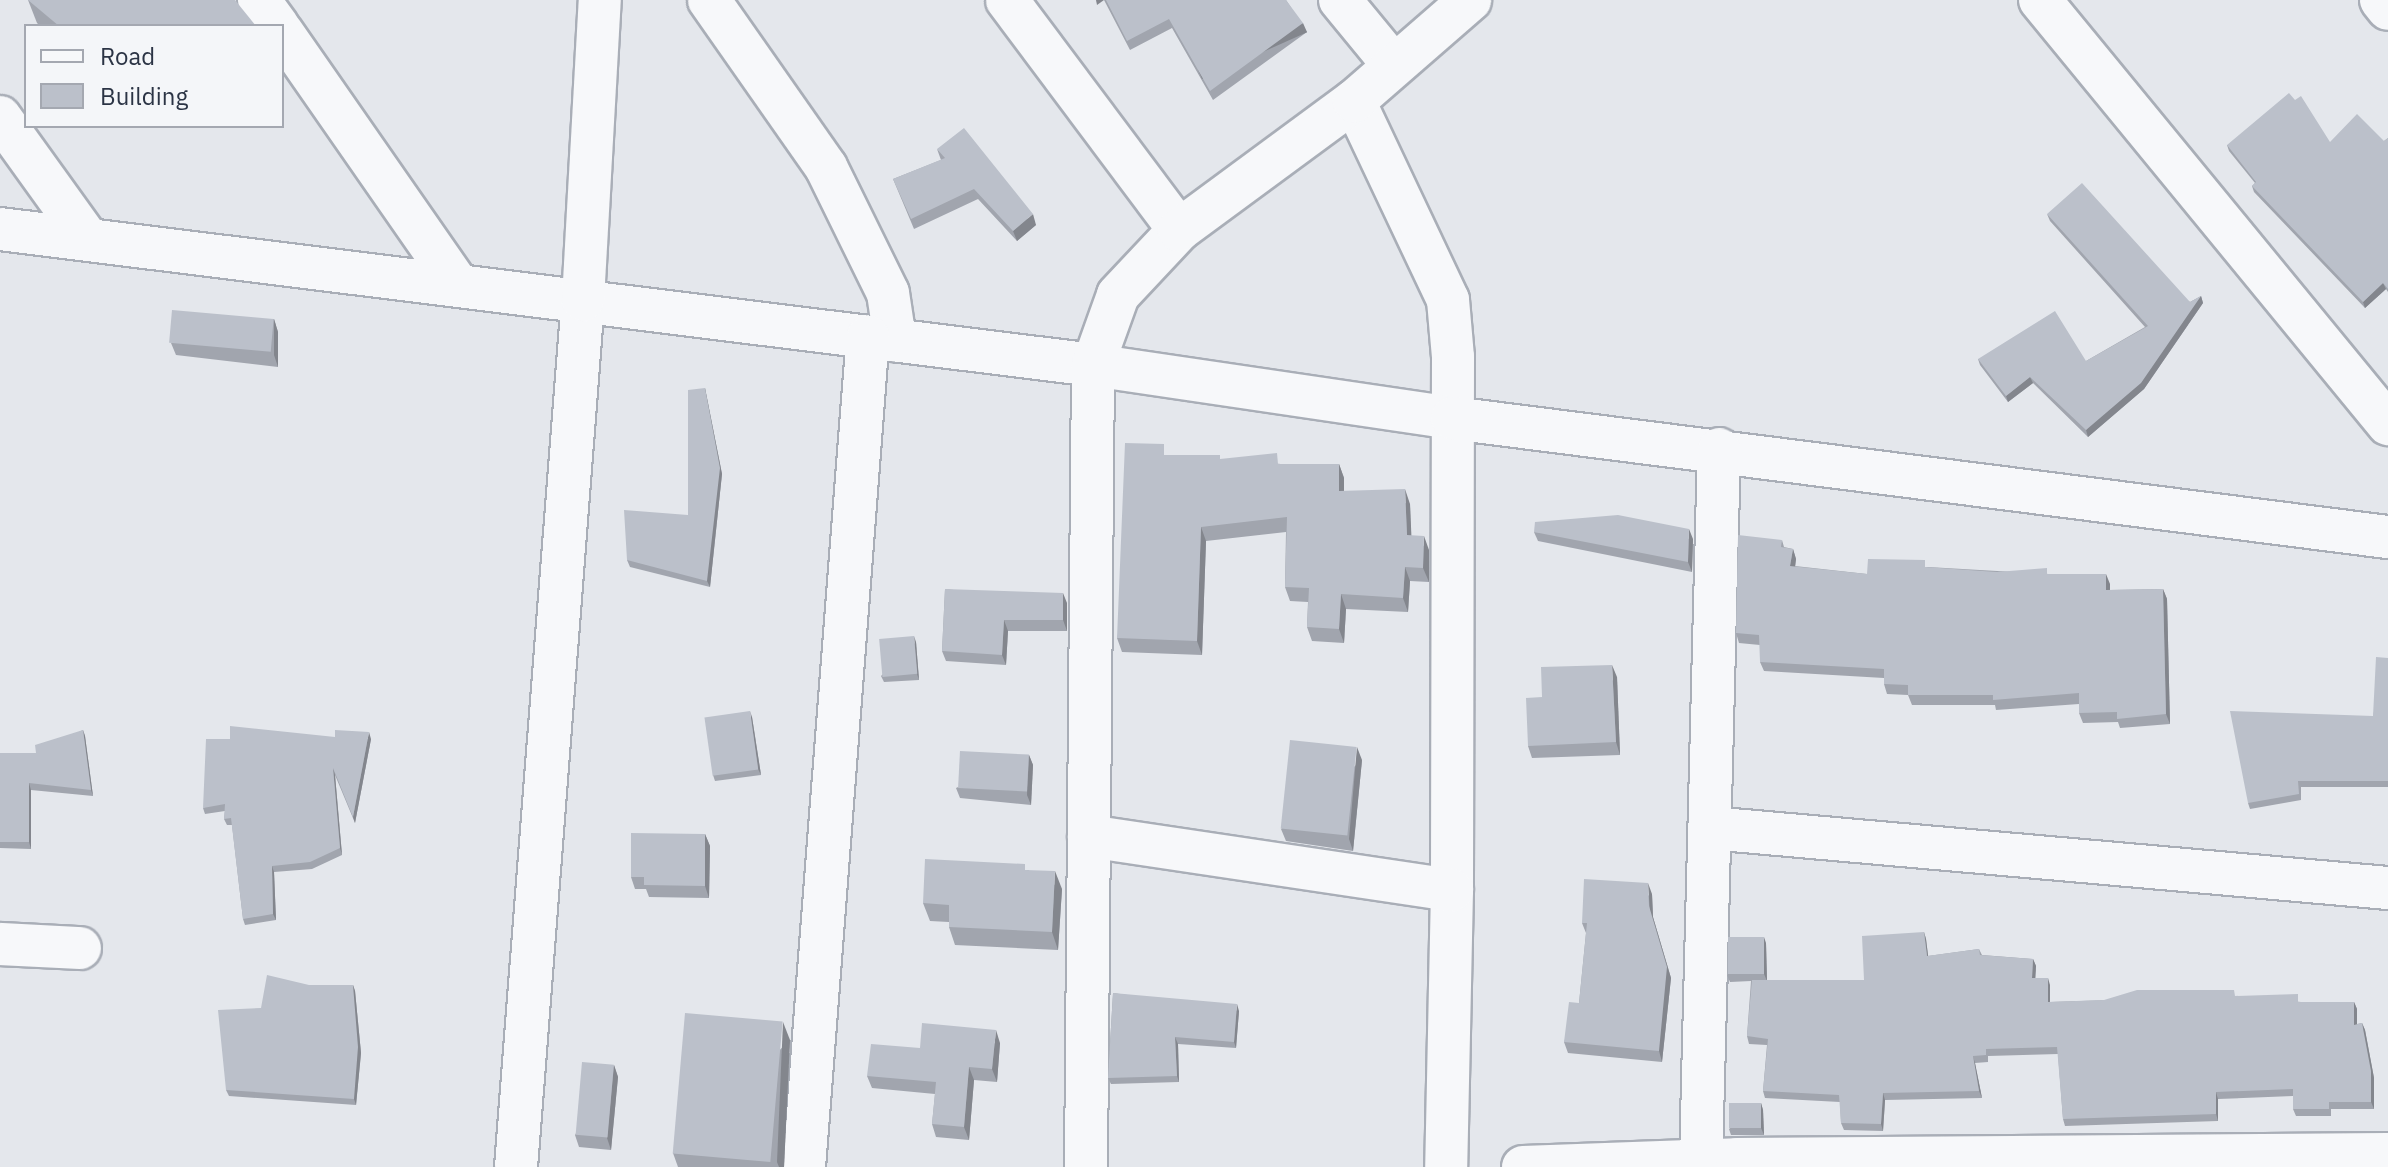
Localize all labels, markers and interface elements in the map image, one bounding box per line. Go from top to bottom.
legend [24,24,284,128]
text: Road [100,40,155,72]
text: Building [100,80,188,112]

